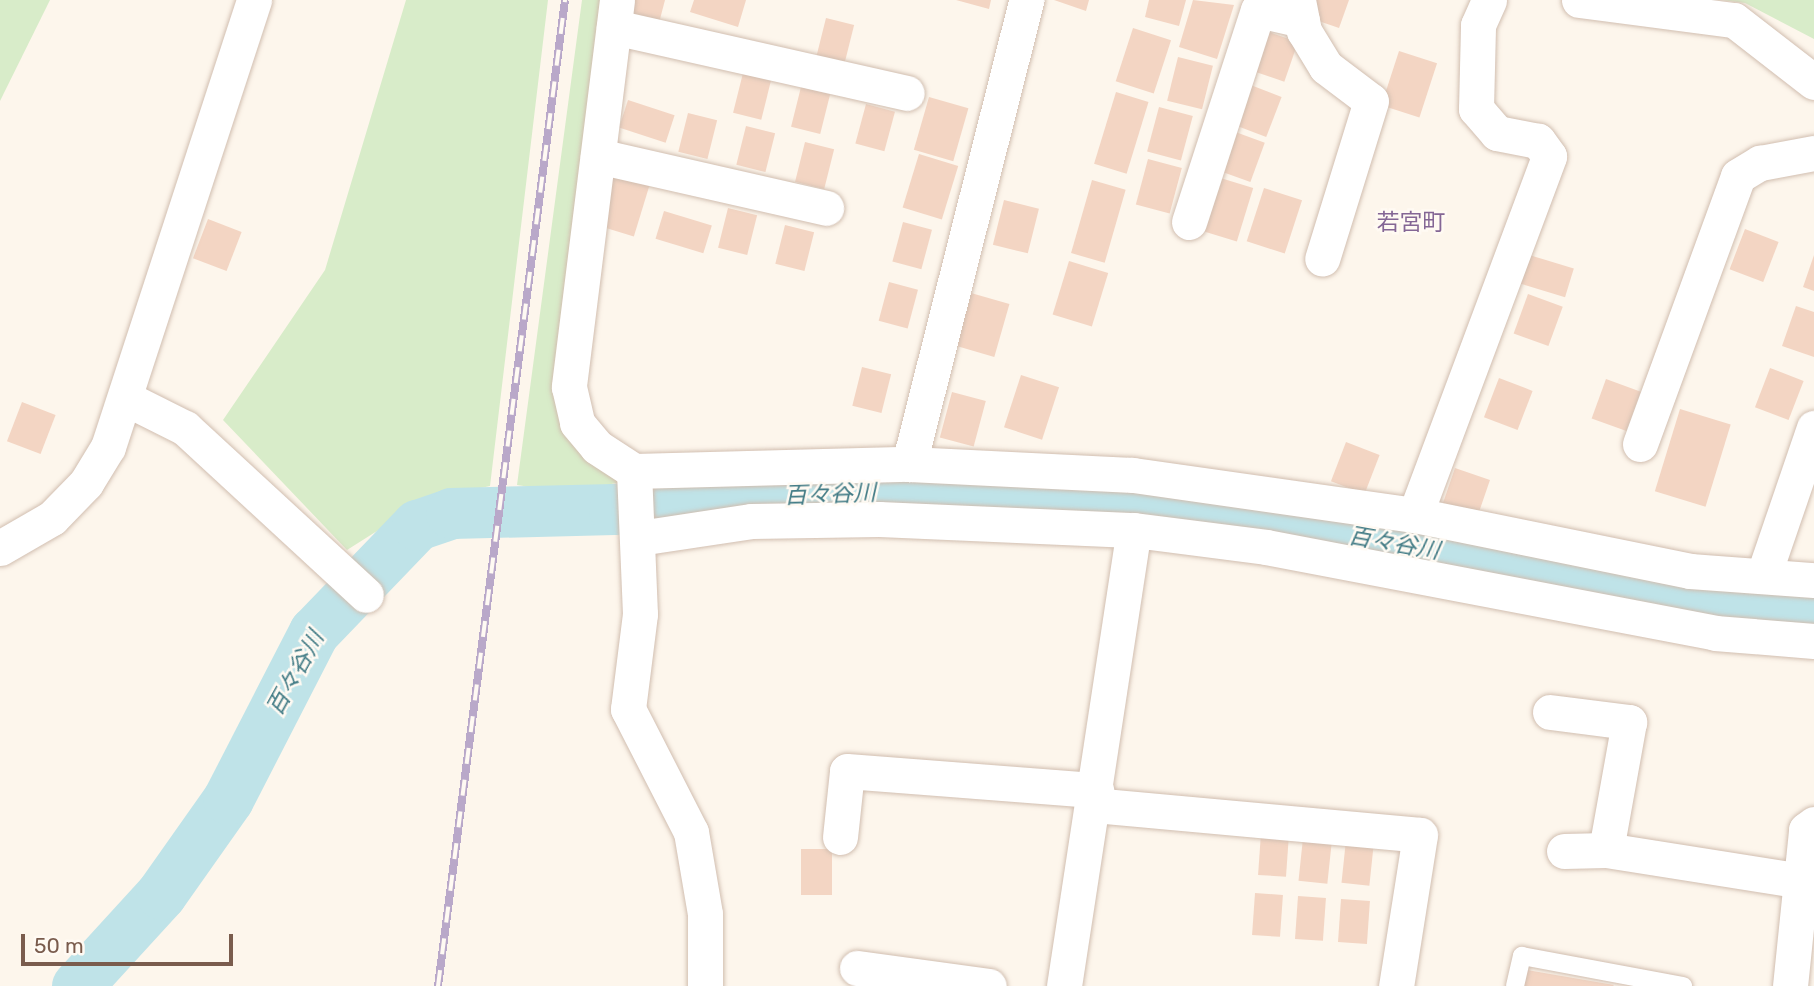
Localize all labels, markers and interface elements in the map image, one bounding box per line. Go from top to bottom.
district label: 若宮町 [1377,208,1445,236]
water label: 百々谷川 [784,479,876,509]
water label: 百々谷川 [1346,521,1442,565]
water label: 百々谷川 [261,626,329,720]
scale bar [24,920,236,964]
text: 50 m [34,933,84,958]

